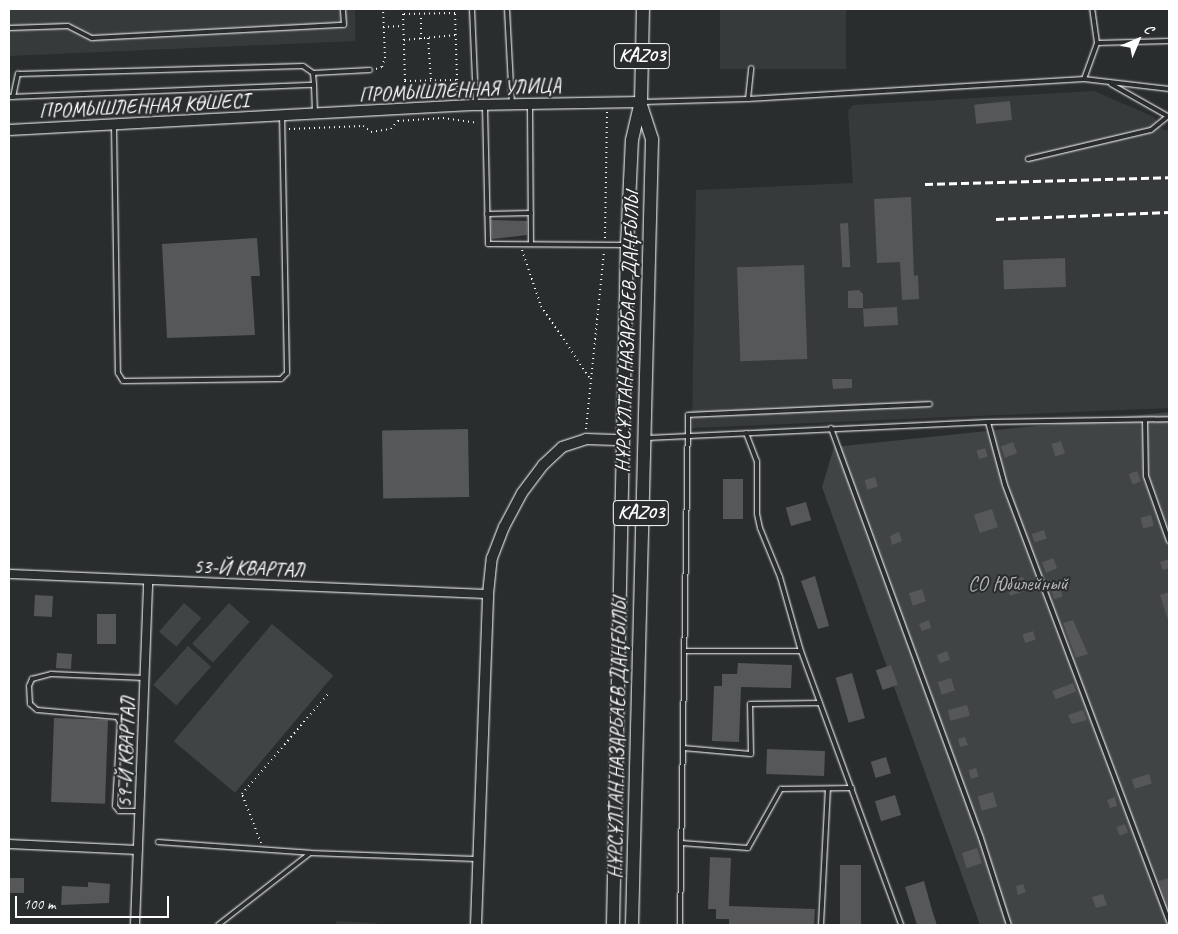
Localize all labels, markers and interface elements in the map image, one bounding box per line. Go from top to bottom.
north arrow [1113,15,1163,65]
text: С [1141,21,1157,37]
road number: KАZ03 [613,40,671,72]
street label: ПРОМЫШЛЕННАЯ УЛИЦА [358,73,562,107]
street label: ПРОМЫШЛЕННАЯ КӨШЕСІ [38,89,250,123]
street label: НҰРСҰЛТАН НАЗАРБАЕВ ДАҢҒЫЛЫ [610,191,644,473]
road number: KАZ03 [612,496,670,530]
street label: 53-Й КВАРТАЛ [193,554,305,582]
park label: СО Юбилейный [968,571,1068,595]
street label: НҰРСҰЛТАН НАЗАРБАЕВ ДАҢҒЫЛЫ [603,597,631,879]
street label: 59-Й КВАРТАЛ [112,696,140,808]
scale bar [18,886,171,918]
text: 100 m [23,895,55,914]

